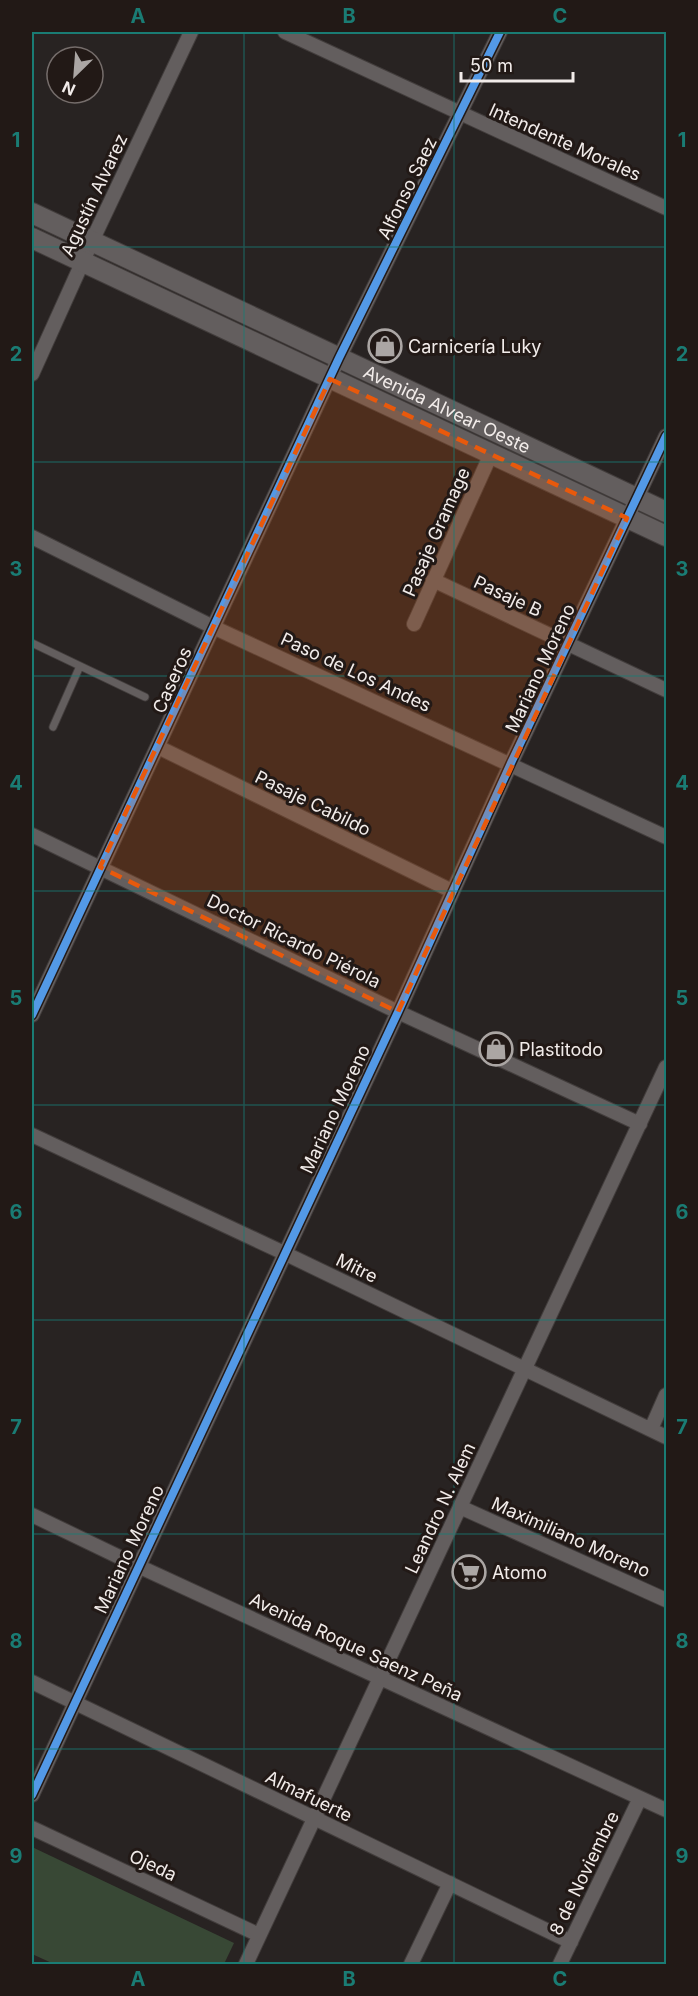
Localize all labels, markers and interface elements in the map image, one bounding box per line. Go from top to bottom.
text: A [131,4,146,28]
text: B [342,4,356,28]
text: C [553,4,567,28]
north arrow [45,45,105,105]
scale bar [461,45,574,83]
text: 50 m [470,55,513,76]
text: N [59,77,78,100]
street label: Intendente Morales [486,99,644,185]
text: 1 [12,128,20,152]
text: 1 [678,128,686,152]
street label: Agustín Alvarez [56,130,132,260]
street label: Alfonso Saez [373,133,441,243]
shop icon: Carnicería Luky [367,328,403,364]
place label: Carnicería Luky [408,336,542,357]
text: 2 [10,342,22,366]
text: 2 [676,342,688,366]
street label: Avenida Alvear Oeste [360,360,534,457]
street label: Pasaje Gramage [398,464,474,600]
text: 3 [10,557,22,581]
text: 3 [676,557,688,581]
street label: Pasaje B [471,571,545,621]
street label: Mariano Moreno [501,600,579,736]
street label: Paso de Los Andes [278,628,434,716]
street label: Caseros [148,644,196,716]
street label: Pasaje Cabildo [252,766,374,840]
text: 4 [9,771,23,795]
text: 4 [675,771,689,795]
street label: Doctor Ricardo Piérola [204,890,384,992]
text: 5 [10,986,22,1010]
text: 5 [676,986,688,1010]
shop icon: Plastitodo [478,1031,514,1067]
place label: Plastitodo [519,1039,603,1060]
street label: Mariano Moreno [296,1041,374,1177]
text: 6 [10,1200,23,1224]
text: 6 [676,1200,689,1224]
street label: Mitre [333,1249,381,1287]
text: 7 [10,1415,22,1439]
text: 7 [676,1415,688,1439]
street label: Leandro N. Alem [401,1439,479,1577]
street label: Mariano Moreno [90,1481,168,1617]
street label: Maximiliano Moreno [488,1493,654,1581]
supermarket icon: Atomo [451,1554,487,1590]
place label: Atomo [492,1562,547,1583]
street label: Avenida Roque Saenz Peña [246,1588,466,1706]
text: 8 [9,1629,23,1653]
text: 8 [675,1629,689,1653]
street label: Almafuerte [262,1766,356,1826]
street label: 8 de Noviembre [545,1807,623,1939]
text: 9 [10,1844,23,1868]
text: 9 [676,1844,689,1868]
street label: Ojeda [126,1845,180,1885]
text: A [131,1967,146,1991]
text: B [342,1967,356,1991]
text: C [553,1967,567,1991]

